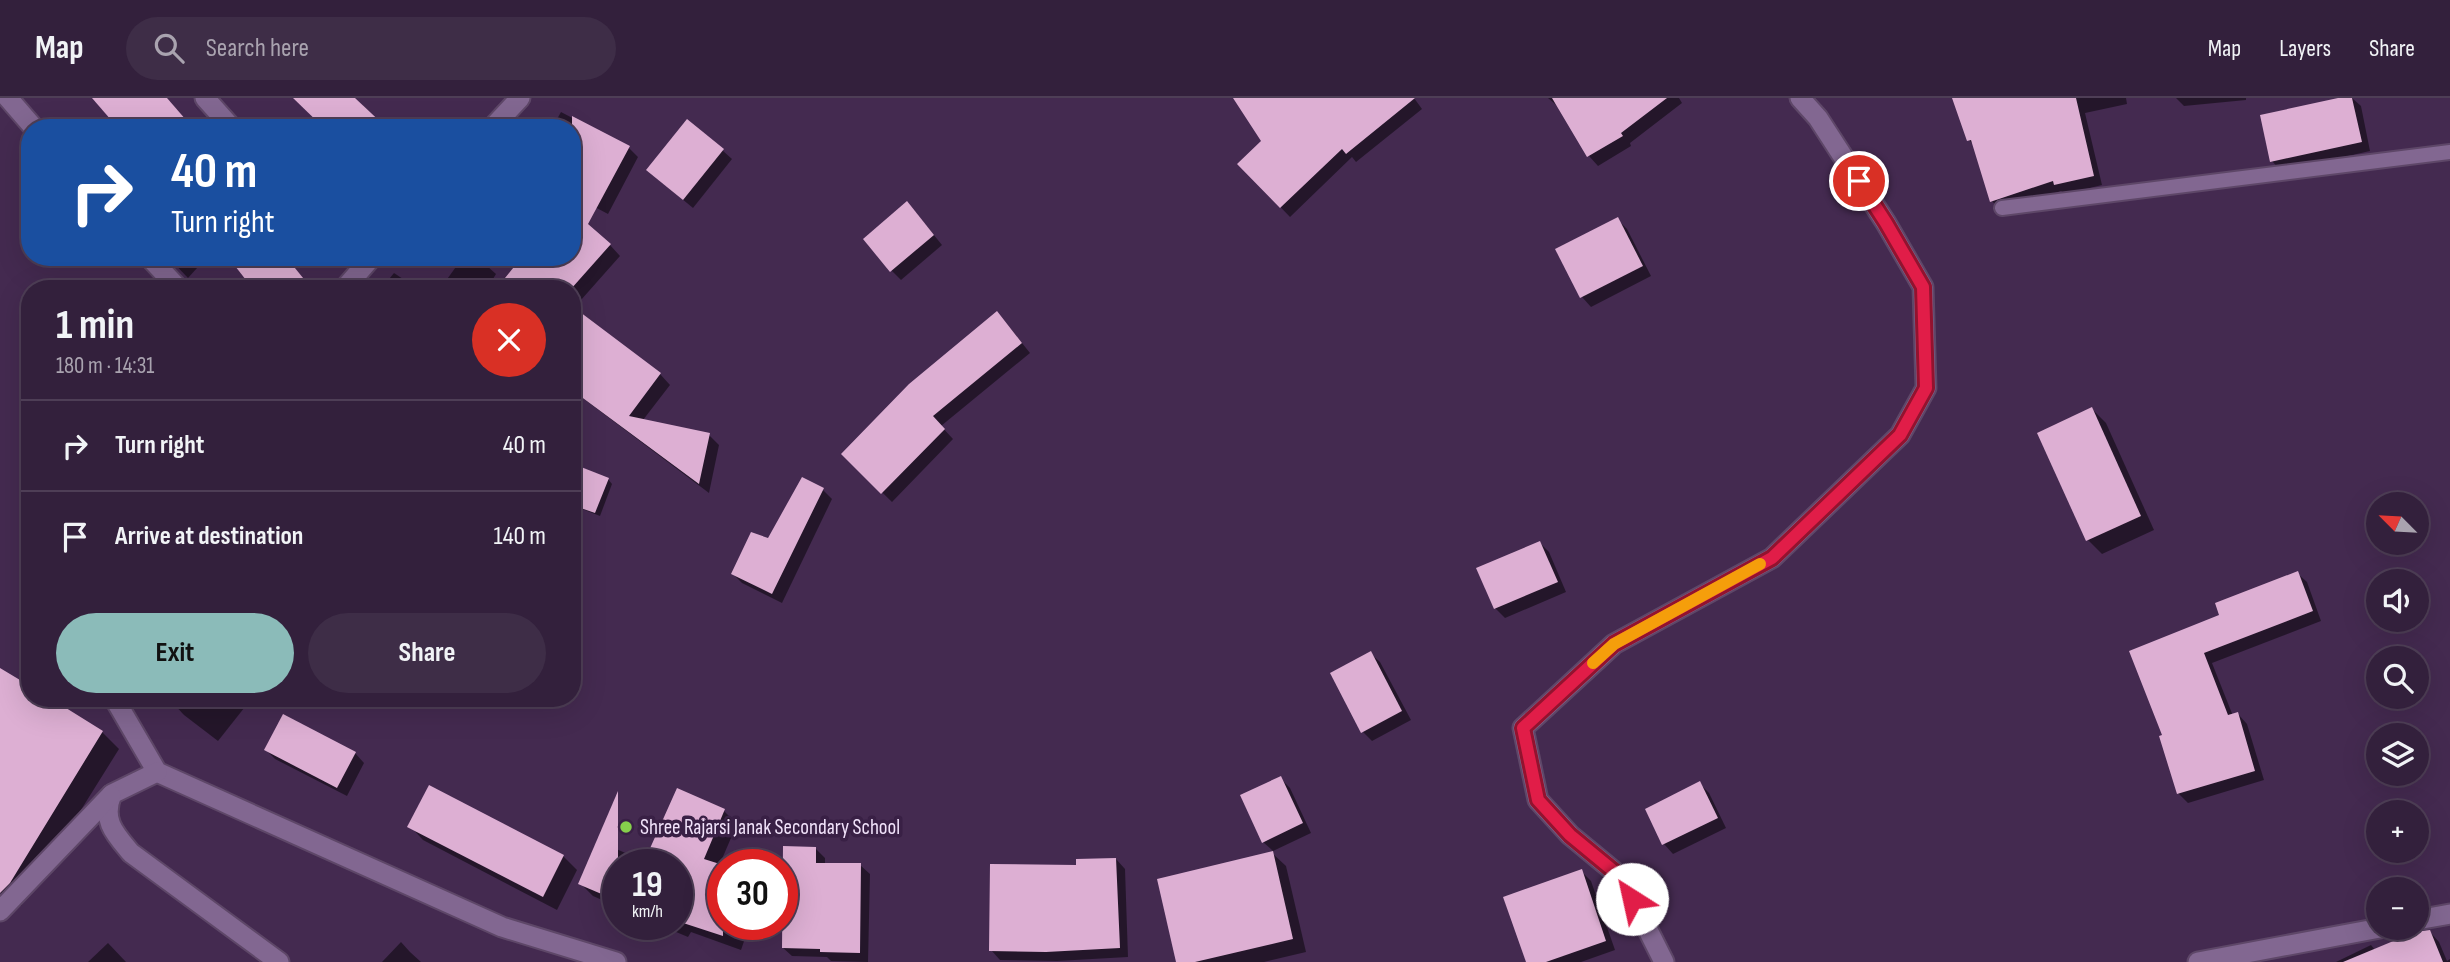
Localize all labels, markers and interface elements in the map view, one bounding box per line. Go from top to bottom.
search box [126,17,616,80]
text: Map [35,28,84,68]
icon: search [150,29,188,67]
text: Search here [206,33,309,64]
text: Map [2208,34,2241,63]
text: Layers [2279,34,2331,63]
text: Share [2369,34,2415,63]
text: 40 m [171,143,257,202]
icon: right [56,147,147,238]
pin [1829,151,1889,211]
icon: arrive [1840,162,1878,200]
text: Turn right [171,203,275,242]
text: 1 min [56,300,134,351]
button: close [472,303,546,377]
text: 180 m · 14:31 [56,352,154,380]
icon: right [56,427,94,465]
text: Turn right [115,430,204,461]
text: 40 m [503,430,546,461]
north arrow [2366,492,2429,555]
map controls [2366,492,2429,940]
icon: arrive [56,518,94,556]
text: Arrive at destination [115,521,303,552]
text: 140 m [494,521,546,552]
button: sound [2366,569,2429,632]
button: Exit [56,613,294,693]
button: Share [308,613,546,693]
button: search [2366,646,2429,709]
button: layers [2366,723,2429,786]
button: + [2366,800,2429,863]
place label: Shree Rajarsi Janak Secondary School [640,815,900,840]
marker: Shree Rajarsi Janak Secondary School [618,819,634,835]
speed limit sign: 30 [707,849,798,940]
position arrow [1595,862,1669,936]
text: 19 [632,864,663,907]
button: − [2366,877,2429,940]
text: km/h [632,901,663,922]

